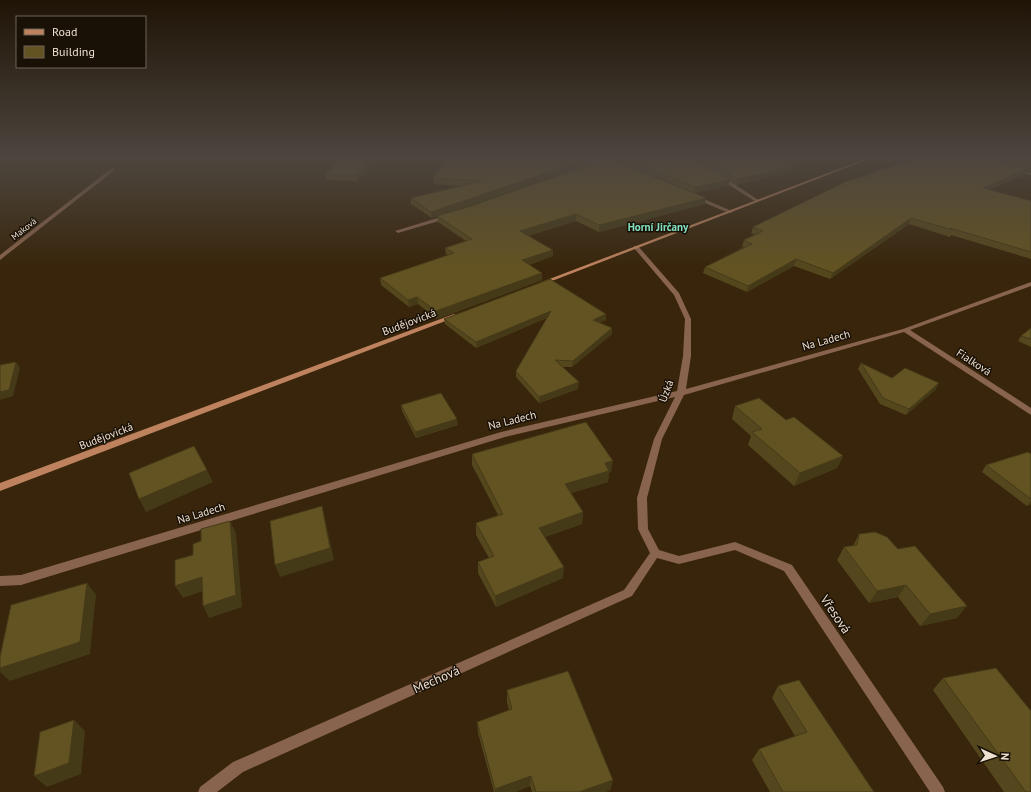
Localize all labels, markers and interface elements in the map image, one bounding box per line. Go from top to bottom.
legend [16,16,146,68]
text: Road [52,24,77,39]
text: Building [52,44,95,59]
street label: Maková [9,215,39,242]
district label: Horní Jirčany [628,220,689,234]
street label: Budějovická [380,305,438,339]
street label: Na Ladech [800,327,852,353]
street label: Fialková [954,346,994,378]
street label: Úzká [656,378,676,404]
street label: Na Ladech [486,407,538,433]
street label: Budějovická [77,419,135,453]
street label: Na Ladech [175,499,227,527]
street label: Vřesová [816,591,855,637]
street label: Mechová [410,662,462,697]
north arrow [975,736,1015,776]
text: N [998,753,1012,761]

